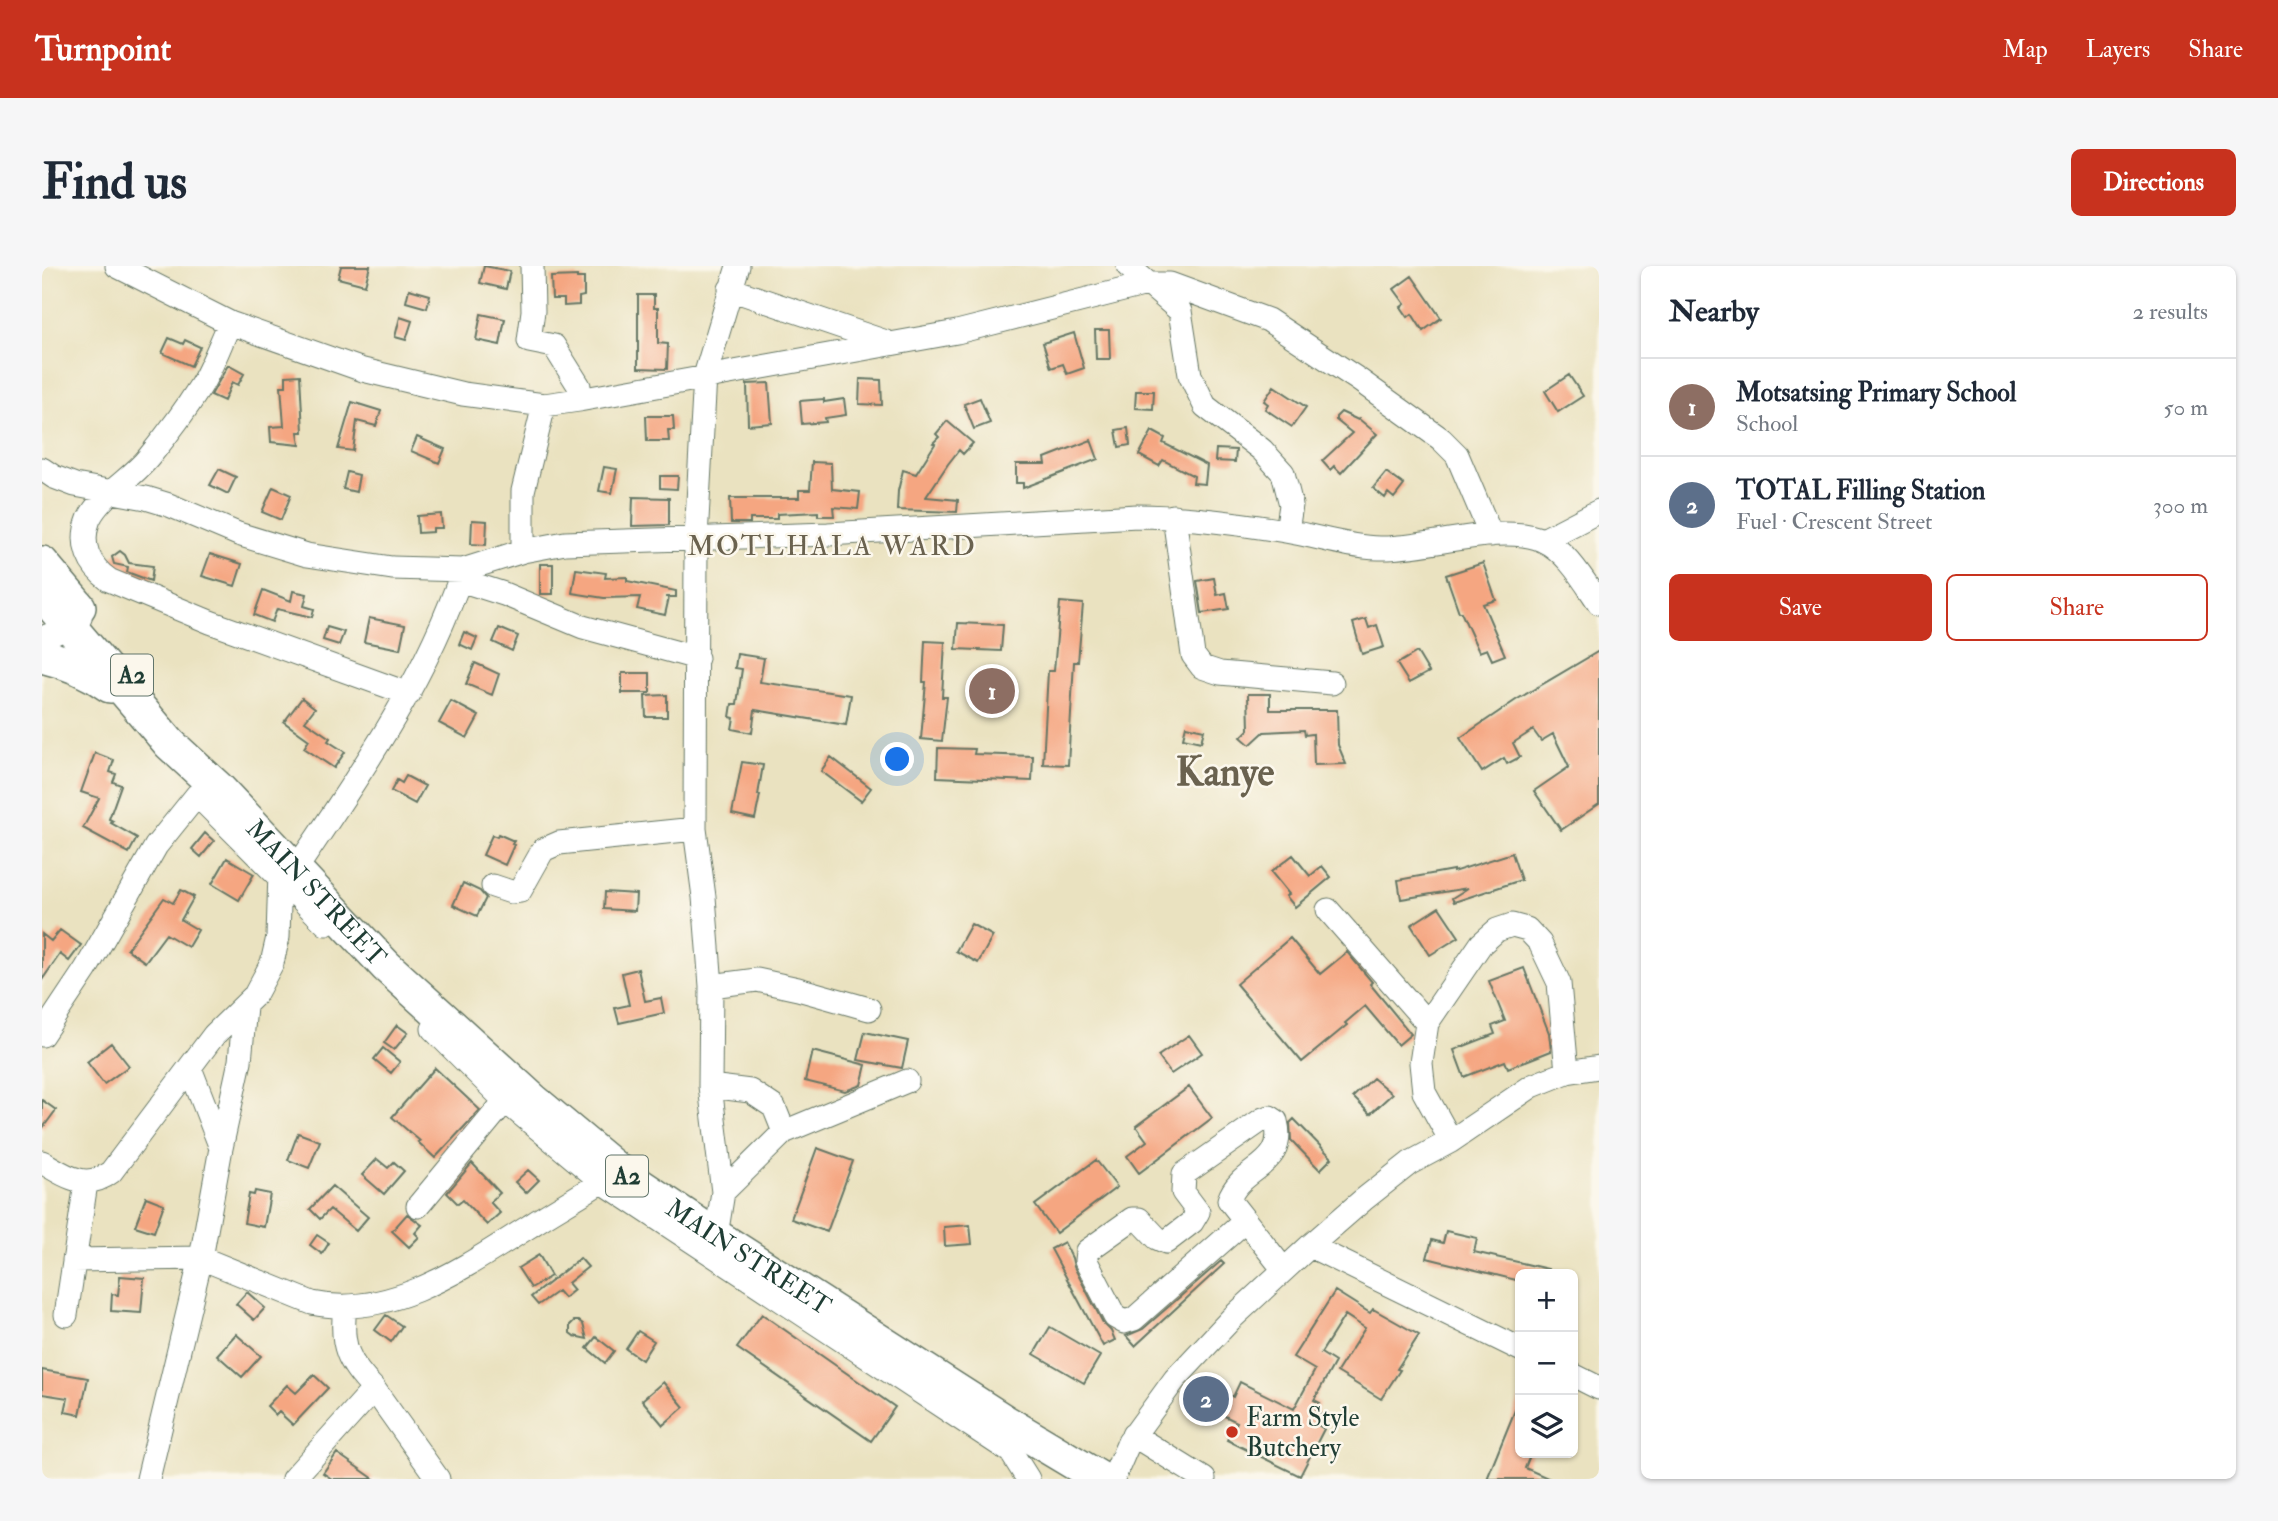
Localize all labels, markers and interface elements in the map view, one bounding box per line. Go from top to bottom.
text: Turnpoint [35,29,171,70]
text: Map [2003,34,2048,65]
text: Layers [2086,34,2150,65]
text: Share [2188,34,2243,65]
button: Directions [2071,149,2236,216]
text: Find us [42,152,187,213]
text: Nearby [1669,293,1759,330]
text: 2 results [2133,297,2208,326]
text: Motsatsing Primary School [1736,377,2016,409]
text: 1 [1688,393,1696,422]
text: 50 m [2164,393,2208,422]
text: School [1736,409,1798,438]
text: TOTAL Filling Station [1736,475,1985,507]
text: 2 [1686,491,1698,520]
text: 300 m [2153,491,2208,520]
text: Fuel · Crescent Street [1736,507,1932,536]
district label: MOTLHALA WARD [687,529,977,564]
button: Save [1669,574,1932,641]
button: Share [1946,574,2208,641]
road number: A2 [111,654,153,696]
pin: 1 [969,665,1015,717]
your location [880,742,914,776]
district label: Kanye [1176,747,1275,798]
street label: MAIN STREET [239,813,393,973]
road number: A2 [606,1156,648,1196]
street label: MAIN STREET [660,1192,837,1323]
map controls [1515,1269,1578,1458]
button: + [1515,1269,1578,1332]
button: − [1515,1332,1578,1395]
pin: 2 [1183,1373,1229,1425]
button: layers [1515,1395,1578,1458]
place label: Farm Style Butchery [1246,1402,1359,1464]
marker: Farm Style Butchery [1224,1424,1240,1440]

